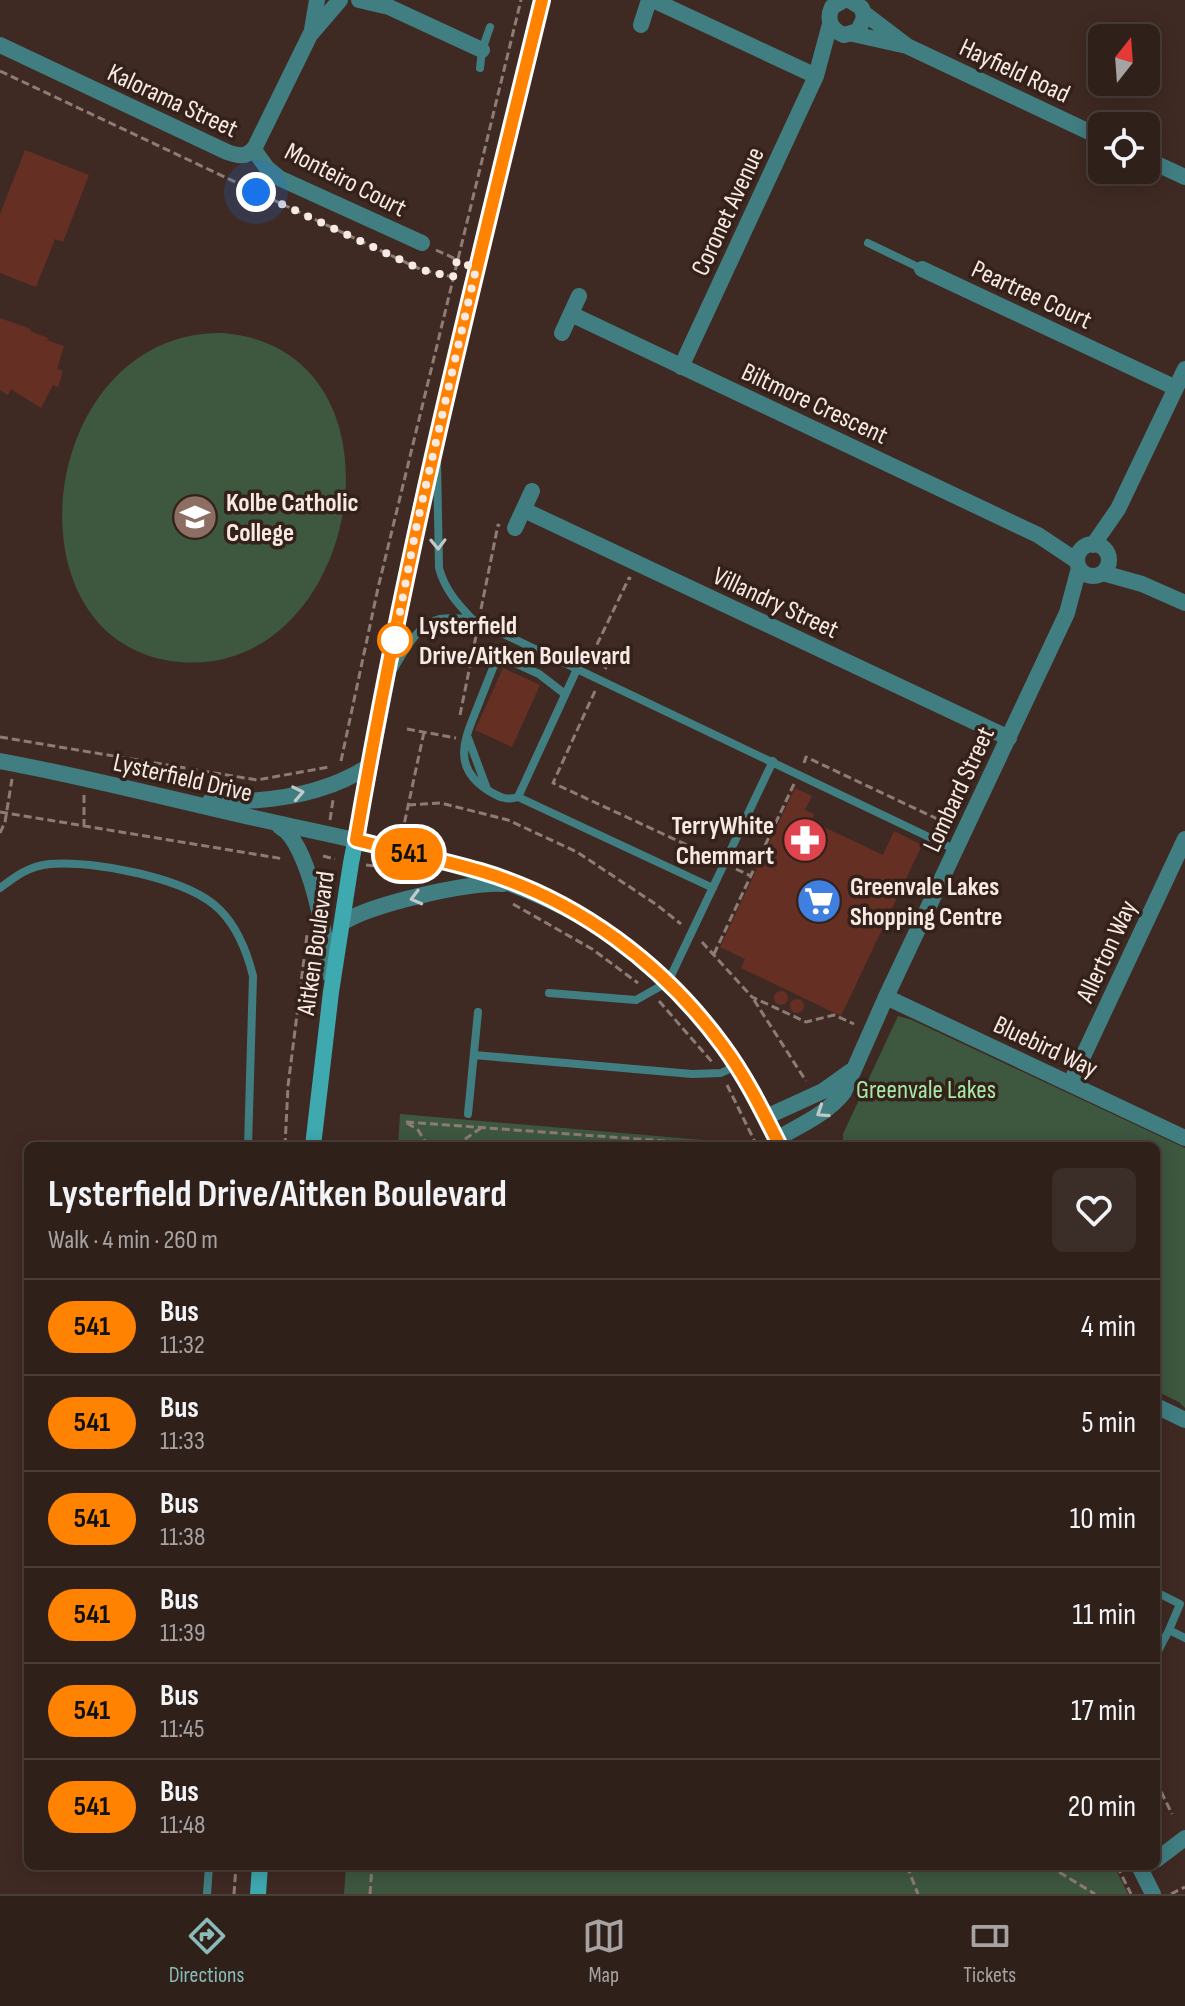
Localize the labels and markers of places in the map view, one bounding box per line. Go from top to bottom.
place label: Kolbe Catholic College [226,488,358,549]
school or university icon: Kolbe Catholic College [171,493,219,541]
place label: Lysterfield Drive/Aitken Boulevard [419,611,631,672]
marker: Lysterfield Drive/Aitken Boulevard [378,623,412,657]
place label: TerryWhite Chemmart [671,811,774,872]
pharmacy icon: TerryWhite Chemmart [781,816,829,864]
place label: Greenvale Lakes Shopping Centre [850,872,1002,933]
supermarket icon: Greenvale Lakes Shopping Centre [795,877,843,925]

